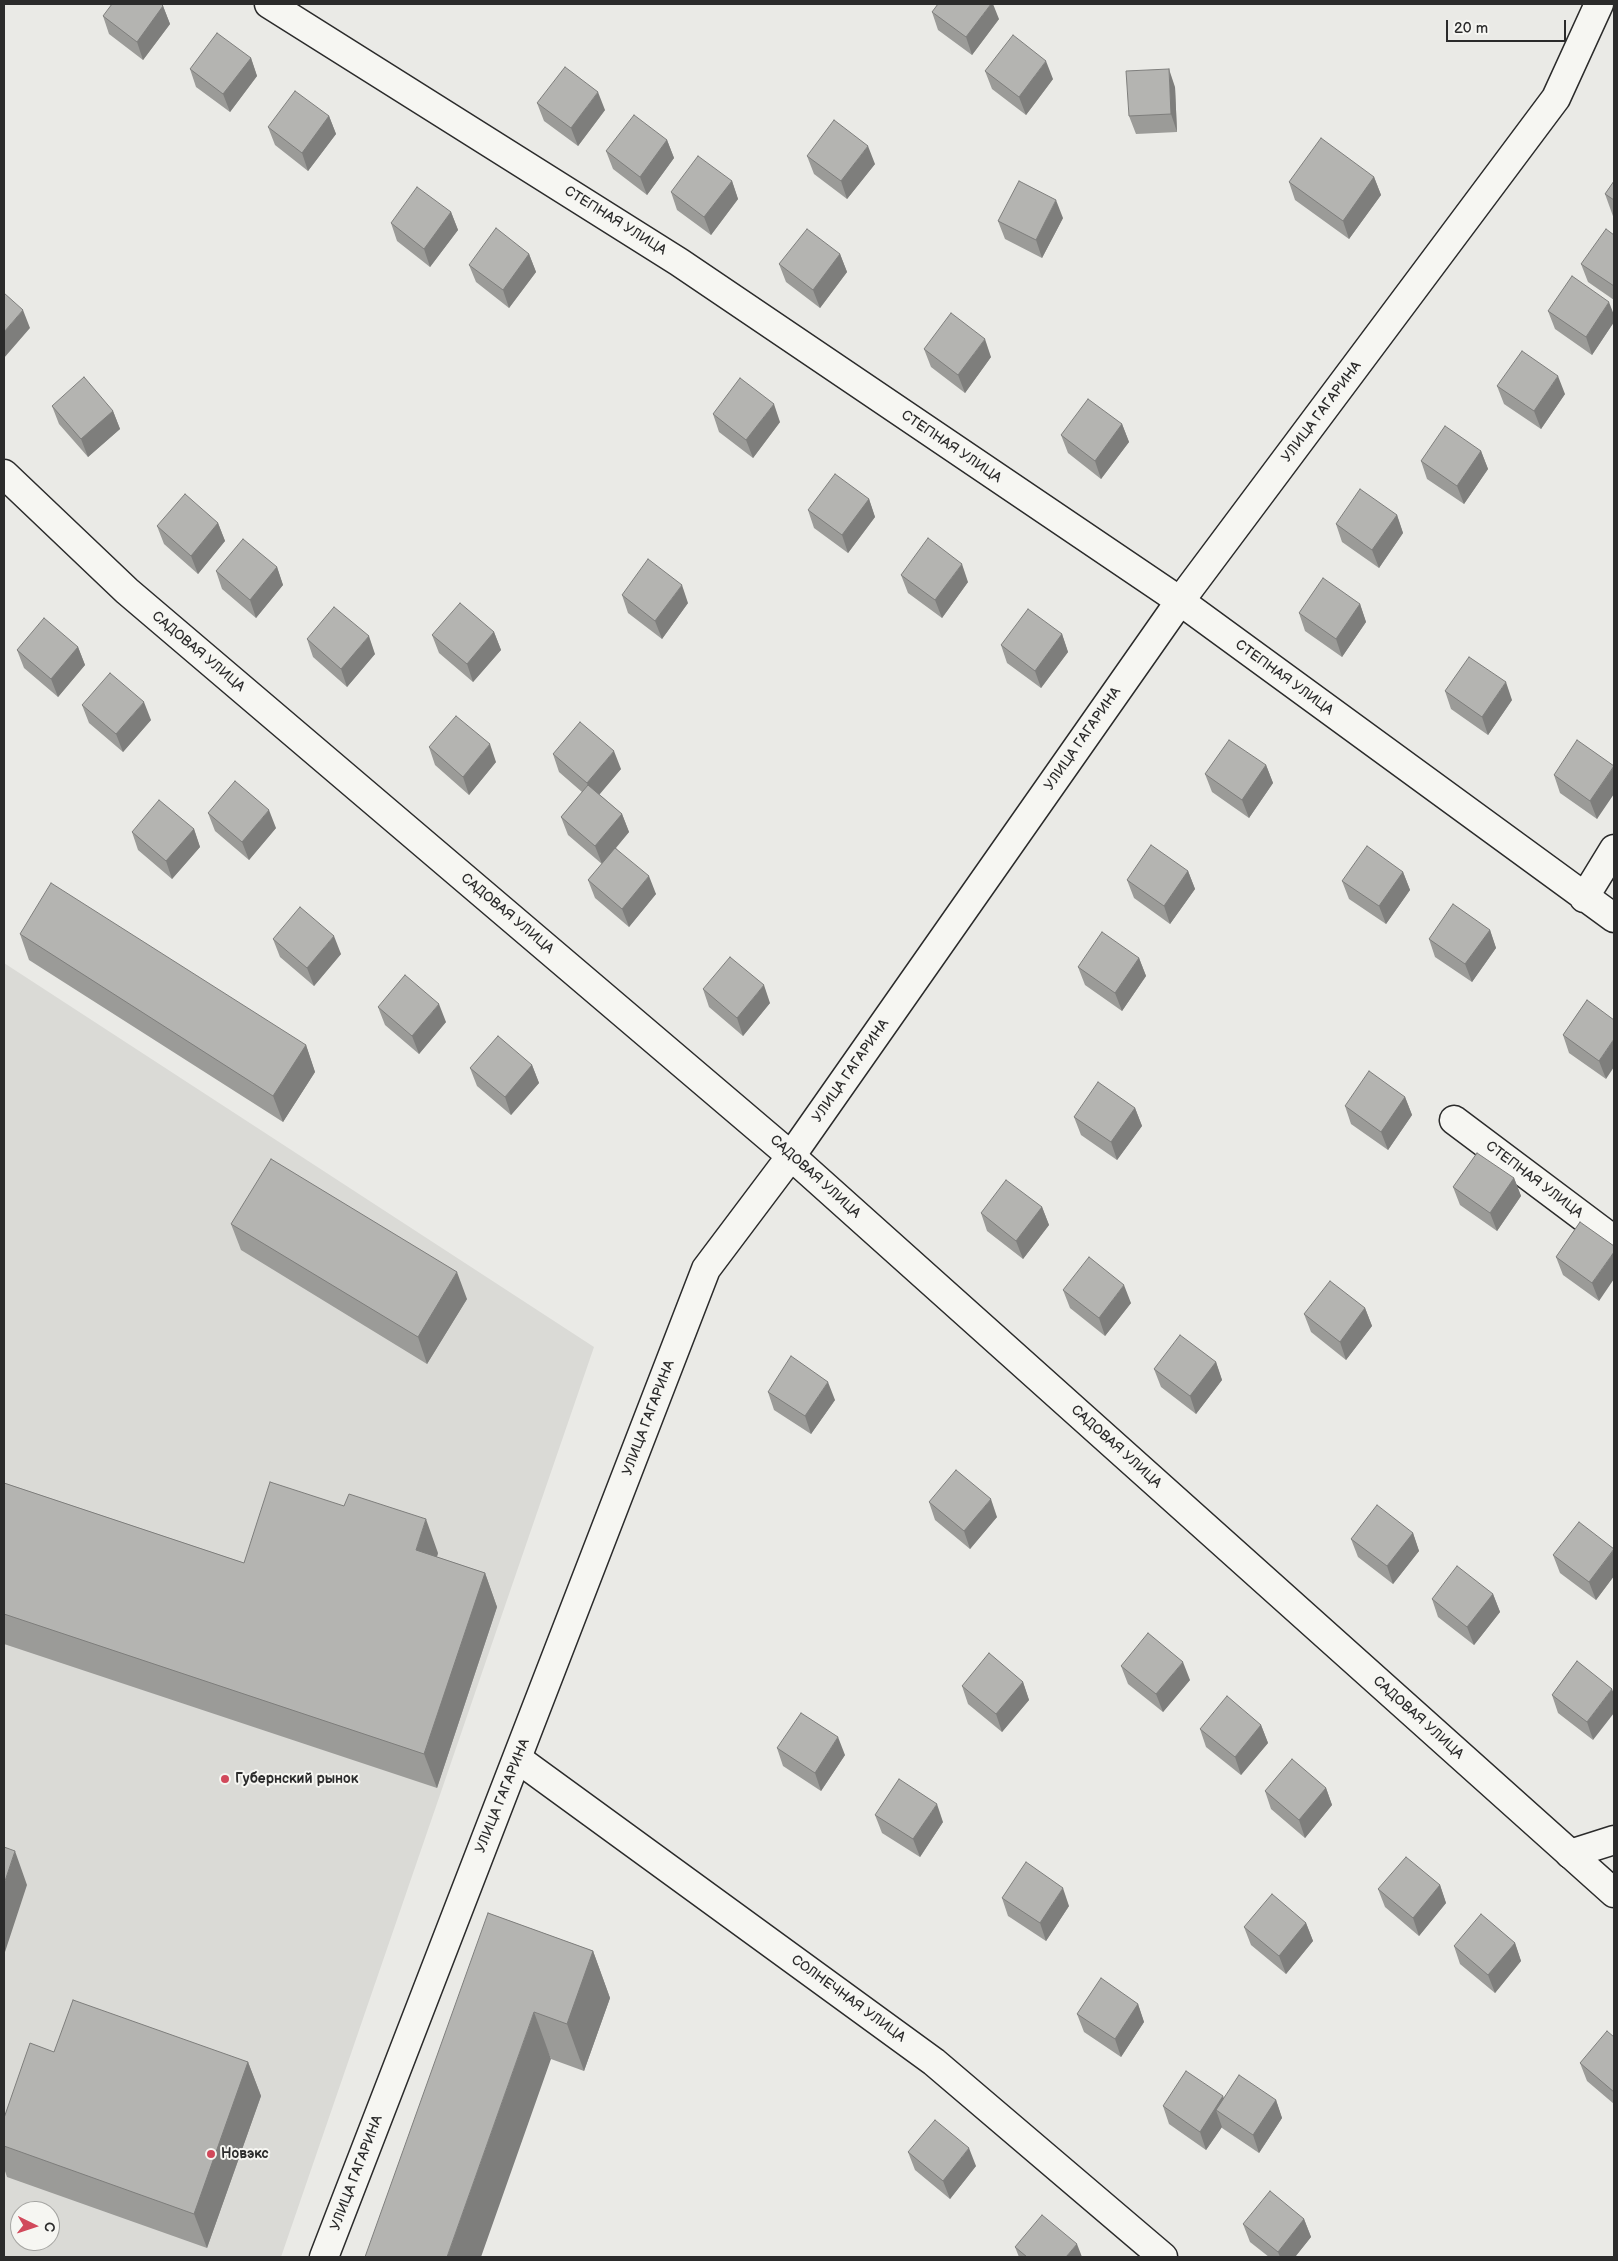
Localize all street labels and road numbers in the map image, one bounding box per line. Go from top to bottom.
street label: СТЕПНАЯ УЛИЦА [561,183,669,259]
street label: УЛИЦА ГАГАРИНА [1279,358,1365,466]
street label: СТЕПНАЯ УЛИЦА [898,407,1004,487]
street label: САДОВАЯ УЛИЦА [148,608,248,696]
street label: СТЕПНАЯ УЛИЦА [1232,637,1336,719]
street label: УЛИЦА ГАГАРИНА [1041,684,1125,794]
street label: САДОВАЯ УЛИЦА [457,870,557,958]
street label: УЛИЦА ГАГАРИНА [809,1016,893,1126]
street label: САДОВАЯ УЛИЦА [766,1132,864,1222]
street label: СТЕПНАЯ УЛИЦА [1482,1138,1586,1222]
street label: УЛИЦА ГАГАРИНА [619,1358,679,1478]
street label: САДОВАЯ УЛИЦА [1067,1402,1165,1492]
street label: САДОВАЯ УЛИЦА [1369,1673,1467,1763]
street label: УЛИЦА ГАГАРИНА [472,1736,534,1856]
street label: СОЛНЕЧНАЯ УЛИЦА [788,1952,908,2046]
street label: УЛИЦА ГАГАРИНА [327,2113,387,2233]

